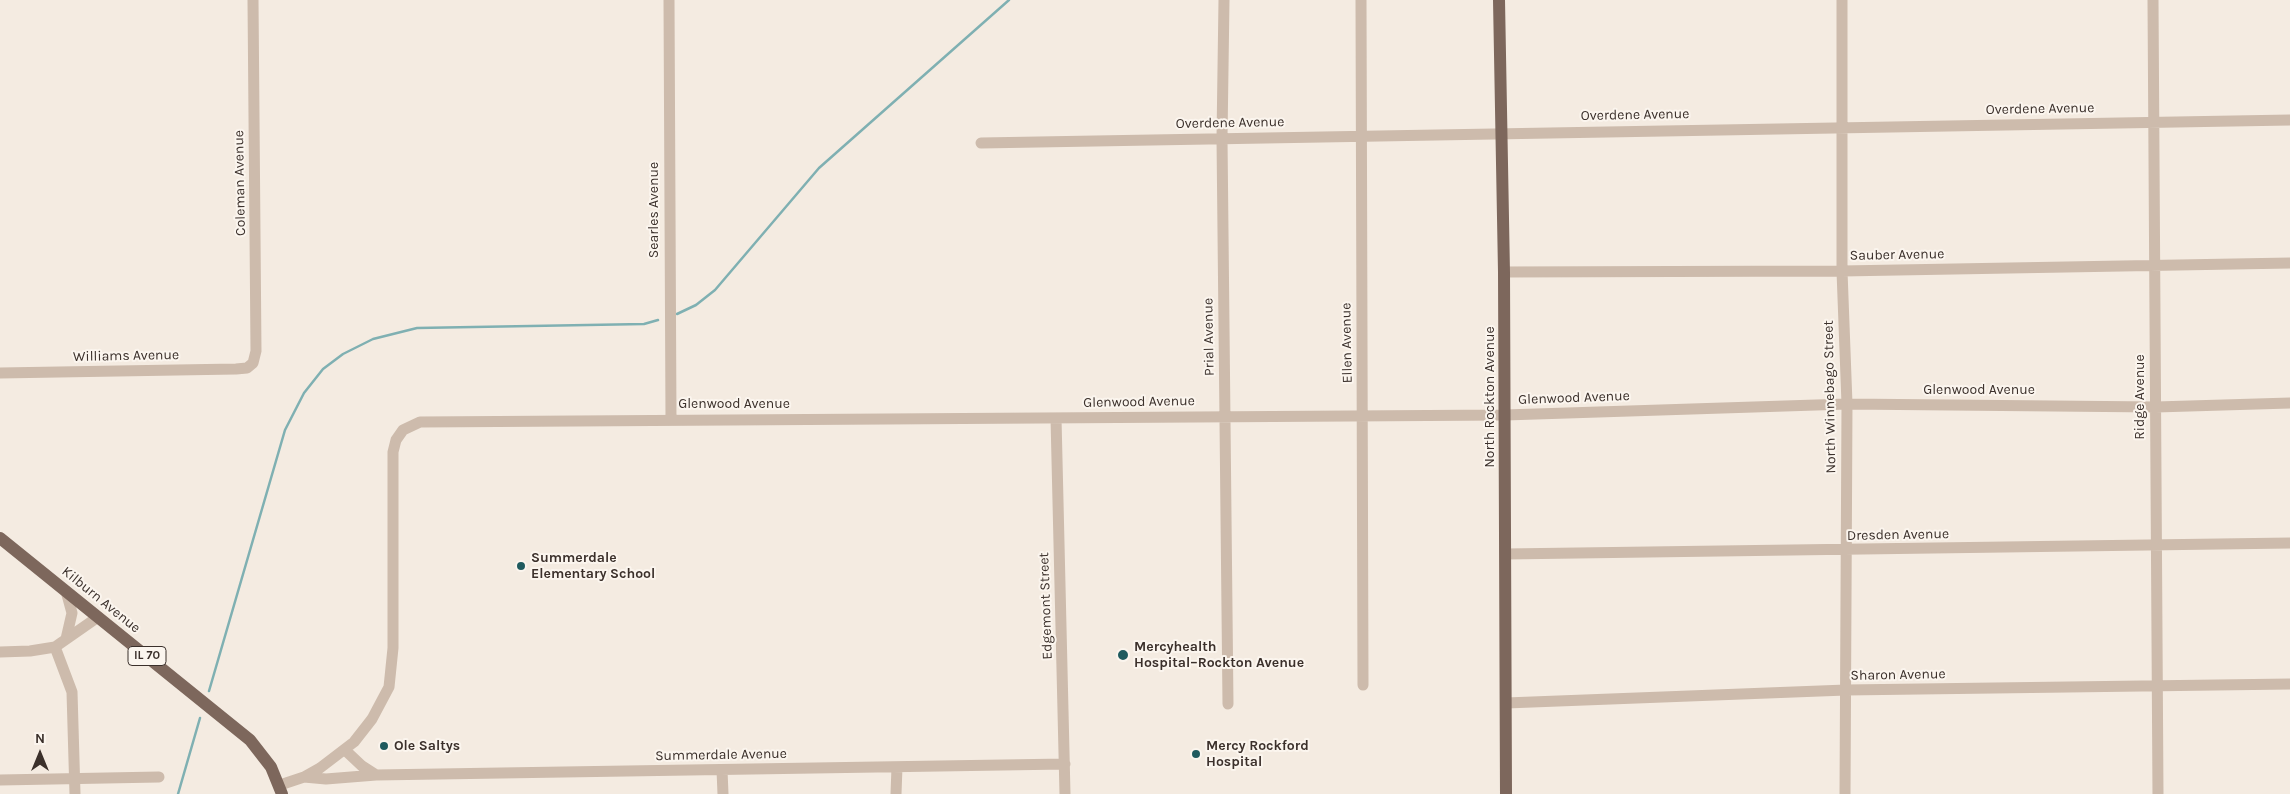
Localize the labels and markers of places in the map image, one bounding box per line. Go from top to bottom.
place label: Summerdale Elementary School [531,550,655,582]
marker: Summerdale Elementary School [515,560,527,572]
place label: Mercyhealth Hospital–Rockton Avenue [1134,639,1304,672]
marker: Mercyhealth Hospital–Rockton Avenue [1116,648,1130,662]
place label: Ole Saltys [394,738,460,754]
place label: Mercy Rockford Hospital [1206,738,1309,770]
marker: Ole Saltys [378,740,390,752]
marker: Mercy Rockford Hospital [1190,748,1202,760]

